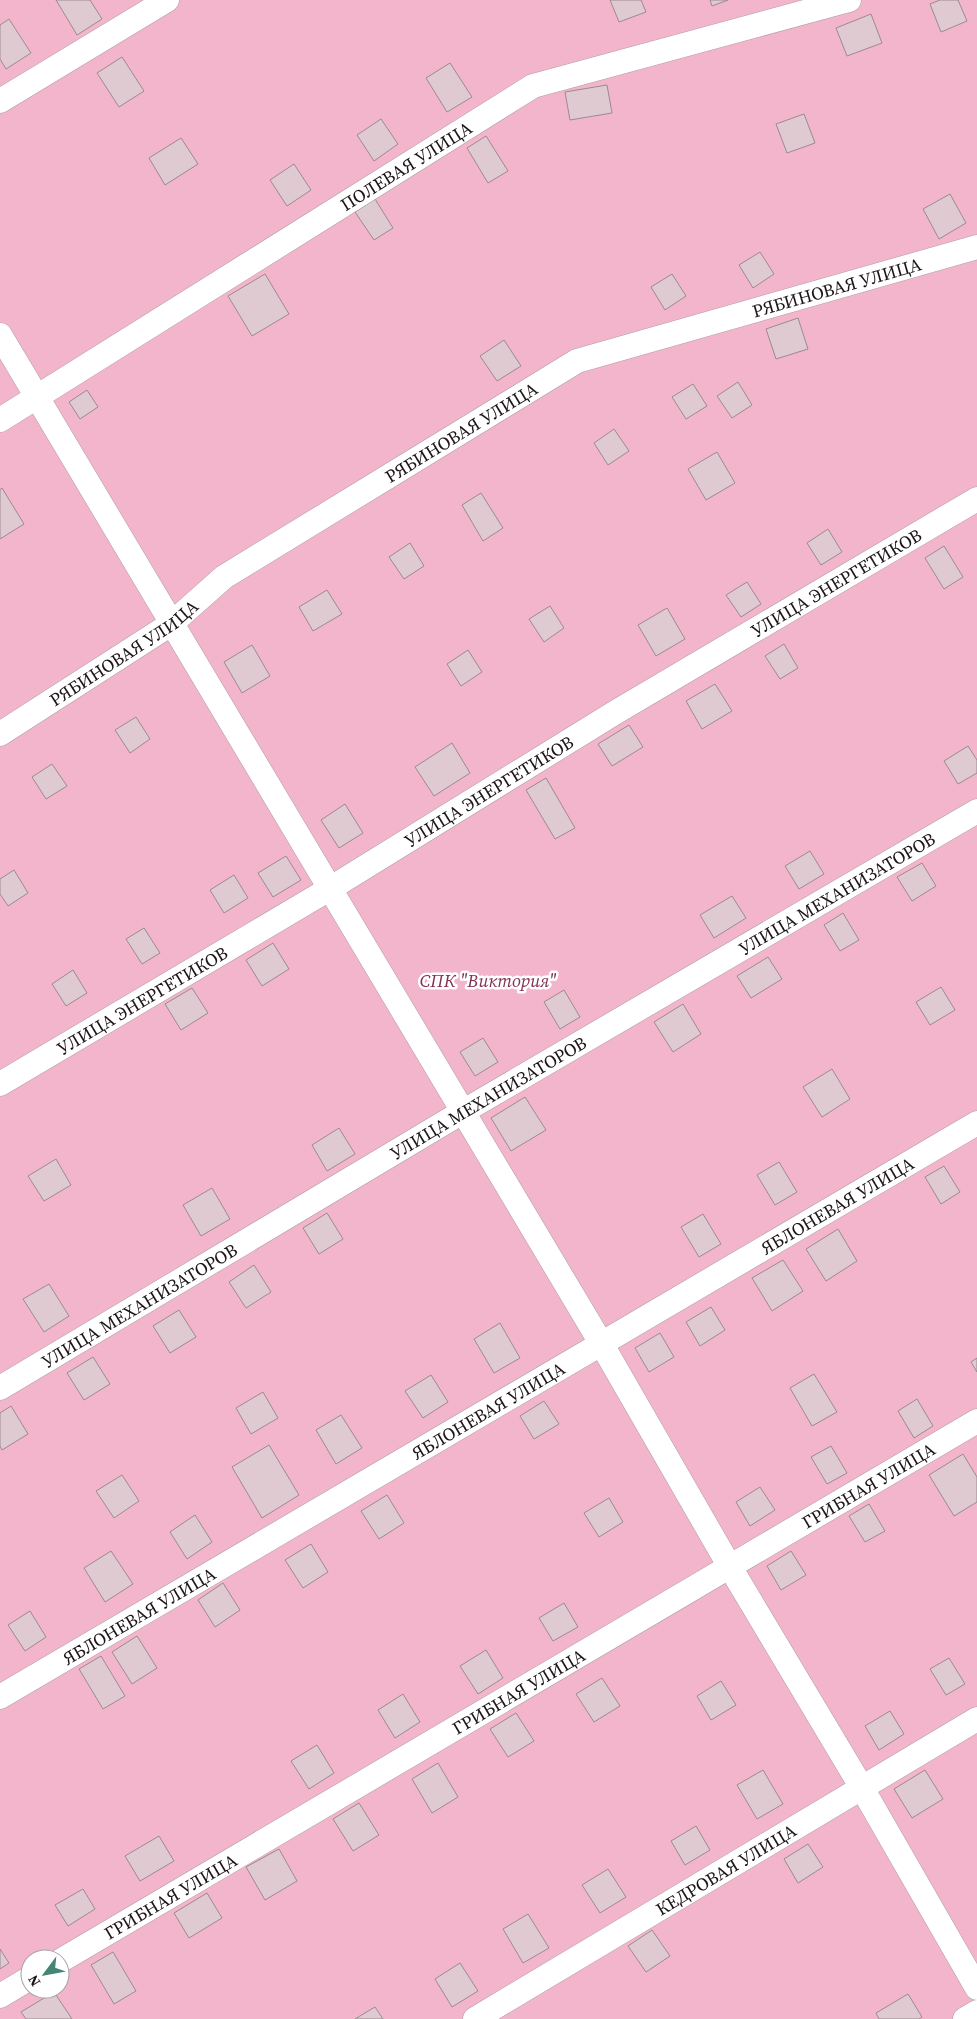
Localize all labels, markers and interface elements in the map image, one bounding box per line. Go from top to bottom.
street label: ПОЛЕВАЯ УЛИЦА [335,115,477,216]
street label: РЯБИНОВАЯ УЛИЦА [749,251,924,323]
street label: РЯБИНОВАЯ УЛИЦА [380,376,542,488]
street label: УЛИЦА ЭНЕРГЕТИКОВ [746,522,926,642]
street label: РЯБИНОВАЯ УЛИЦА [44,593,203,712]
street label: УЛИЦА ЭНЕРГЕТИКОВ [399,729,578,852]
street label: УЛИЦА МЕХАНИЗАТОРОВ [734,826,940,960]
street label: УЛИЦА ЭНЕРГЕТИКОВ [52,940,232,1060]
park label: СПК "Виктория" [420,968,557,993]
street label: УЛИЦА МЕХАНИЗАТОРОВ [385,1030,591,1165]
street label: ЯБЛОНЕВАЯ УЛИЦА [756,1150,919,1260]
street label: УЛИЦА МЕХАНИЗАТОРОВ [37,1237,242,1373]
street label: ЯБЛОНЕВАЯ УЛИЦА [407,1355,569,1465]
street label: ГРИБНАЯ УЛИЦА [797,1436,940,1534]
street label: ЯБЛОНЕВАЯ УЛИЦА [58,1561,220,1670]
street label: ГРИБНАЯ УЛИЦА [447,1642,590,1740]
street label: КЕДРОВАЯ УЛИЦА [651,1817,801,1921]
street label: ГРИБНАЯ УЛИЦА [99,1847,242,1945]
north arrow [20,1949,70,1999]
text: N [23,1971,45,1991]

